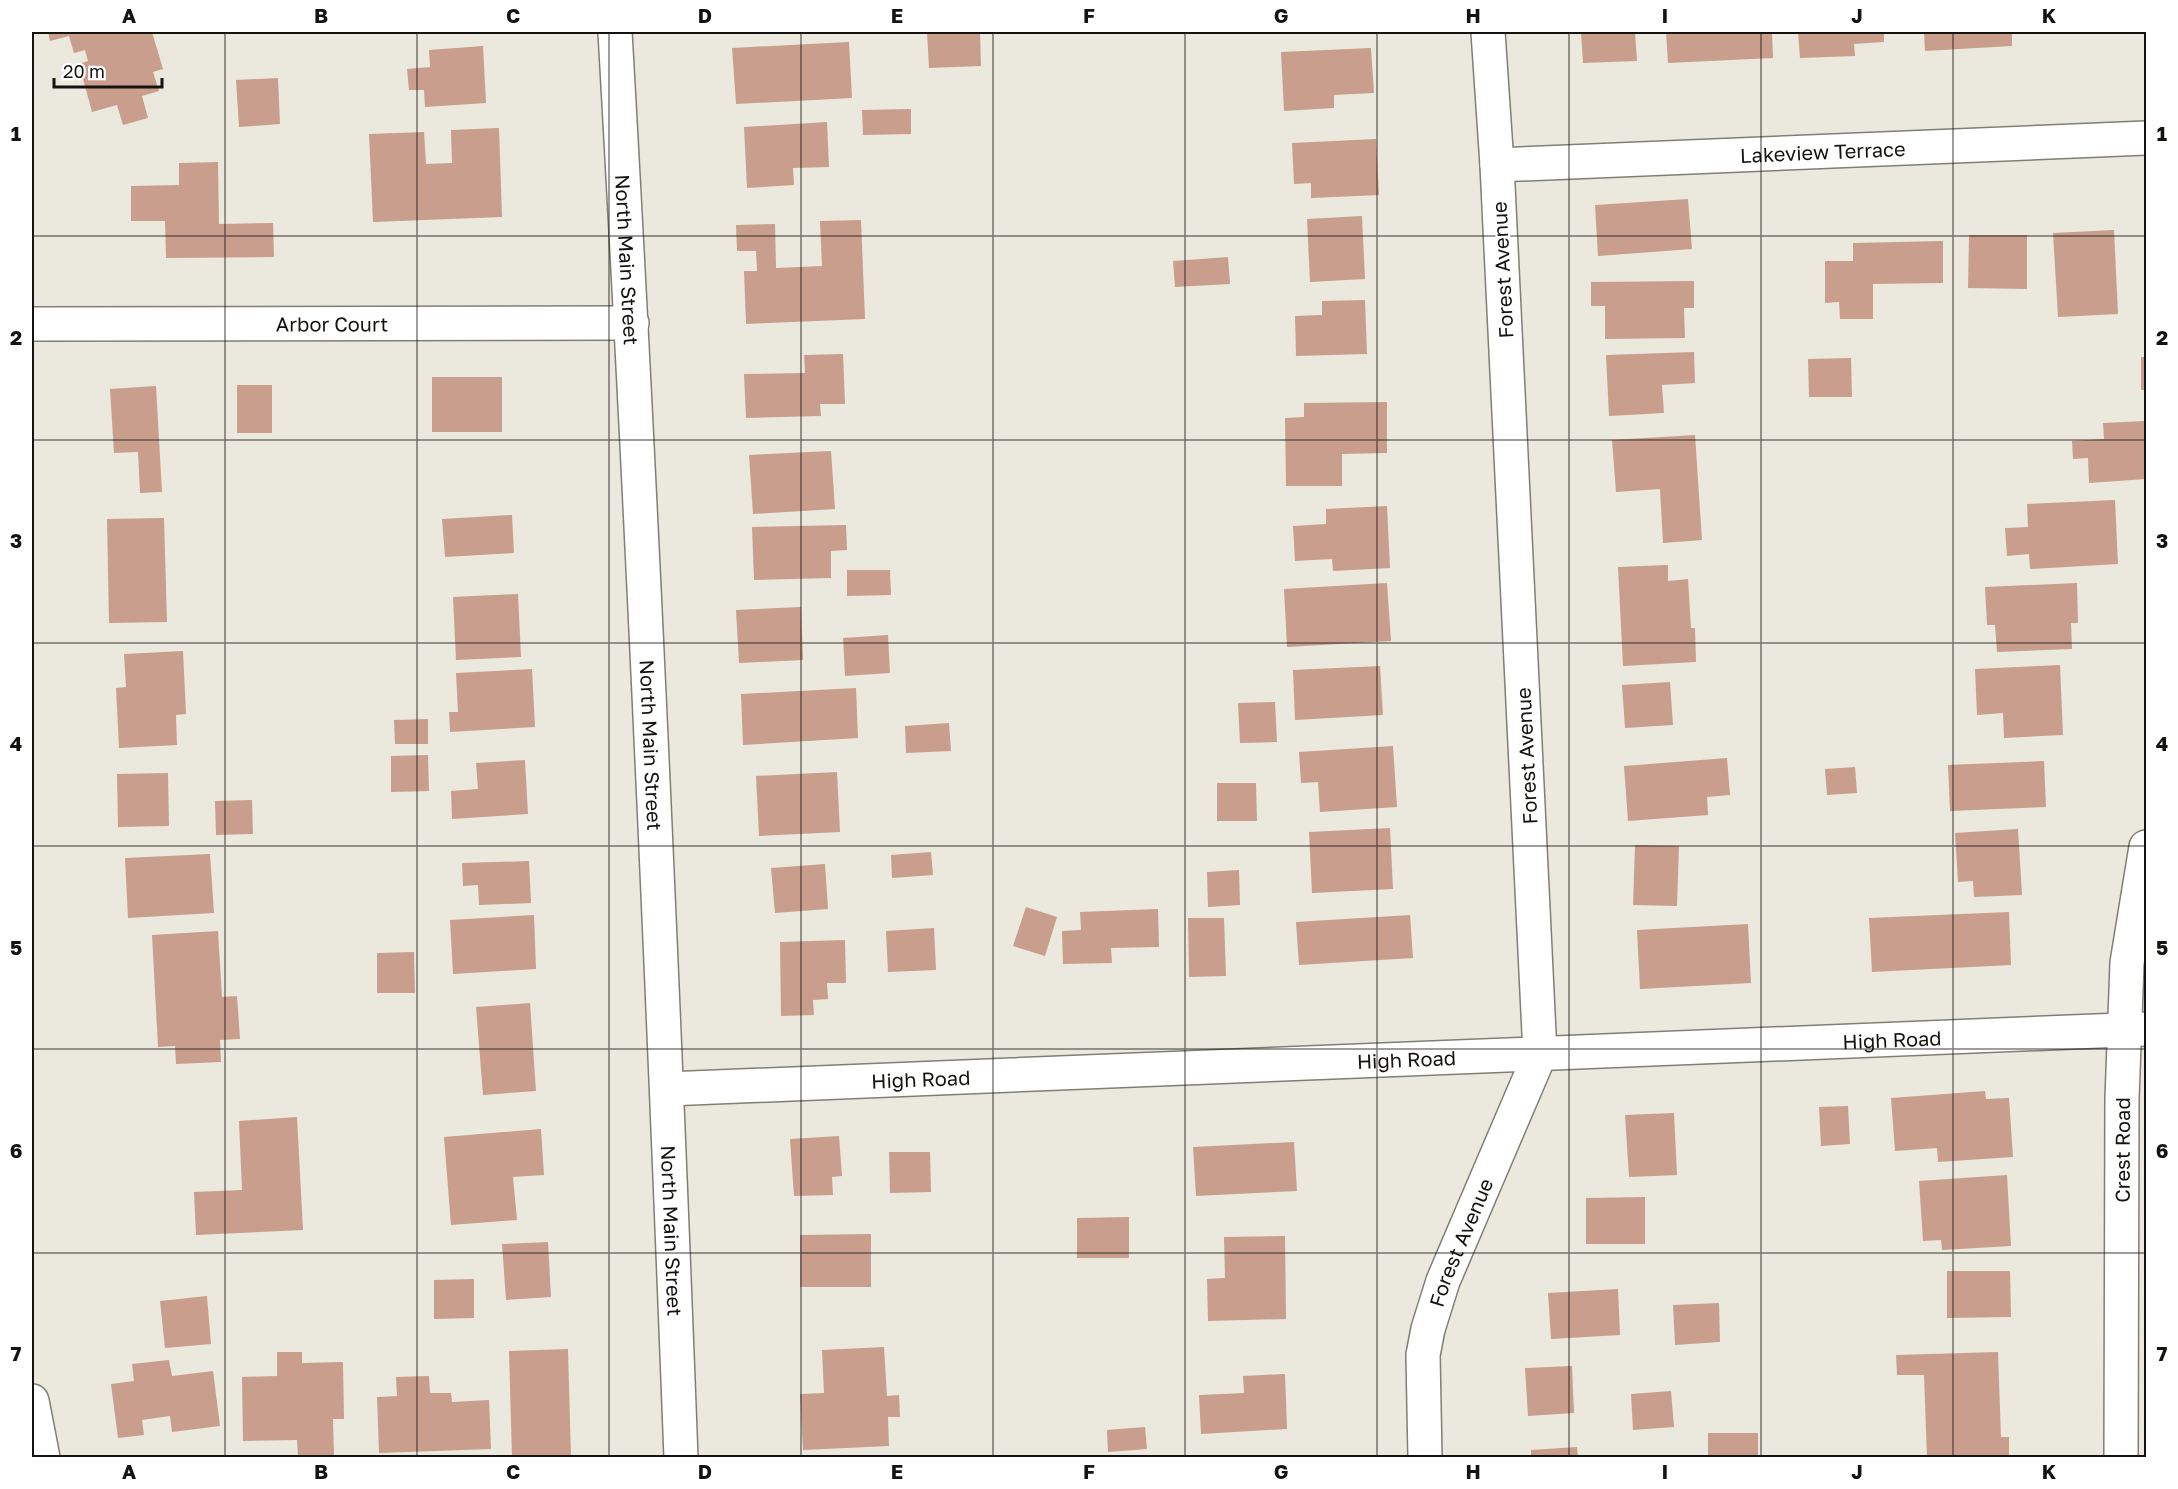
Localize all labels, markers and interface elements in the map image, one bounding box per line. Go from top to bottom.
text: A [122,3,136,27]
text: B [314,3,328,27]
text: C [506,3,520,27]
text: D [698,3,712,27]
text: E [891,3,903,27]
text: F [1083,3,1095,27]
text: G [1274,3,1288,27]
text: H [1465,3,1481,27]
text: I [1662,3,1668,27]
text: J [1851,3,1863,27]
text: K [2042,3,2057,27]
scale bar [54,51,162,89]
text: 20 m [63,60,105,82]
text: 1 [11,121,21,145]
text: 1 [2157,121,2167,145]
street label: Lakeview Terrace [1739,136,1906,167]
street label: North Main Street [611,174,644,346]
street label: Forest Avenue [1486,201,1518,339]
street label: Arbor Court [276,311,388,336]
text: 2 [10,325,22,349]
text: 2 [2156,325,2168,349]
text: 3 [10,528,22,552]
text: 3 [2156,528,2168,552]
street label: North Main Street [635,659,667,831]
street label: Forest Avenue [1510,687,1542,825]
text: 4 [10,731,22,755]
text: 4 [2156,731,2168,755]
text: 5 [10,935,22,959]
text: 5 [2156,935,2168,959]
street label: High Road [1842,1025,1942,1053]
street label: High Road [1356,1045,1456,1073]
street label: High Road [871,1065,971,1093]
street label: Crest Road [2110,1097,2134,1203]
text: 6 [10,1138,22,1162]
text: 6 [2156,1138,2168,1162]
street label: North Main Street [657,1145,688,1317]
street label: Forest Avenue [1424,1174,1498,1310]
text: 7 [11,1341,22,1365]
text: 7 [2157,1341,2168,1365]
text: A [122,1459,136,1483]
text: B [314,1459,328,1483]
text: C [506,1459,520,1483]
text: D [698,1459,712,1483]
text: E [891,1459,903,1483]
text: F [1083,1459,1095,1483]
text: G [1274,1459,1288,1483]
text: H [1465,1459,1481,1483]
text: I [1662,1459,1668,1483]
text: J [1851,1459,1863,1483]
text: K [2042,1459,2057,1483]

